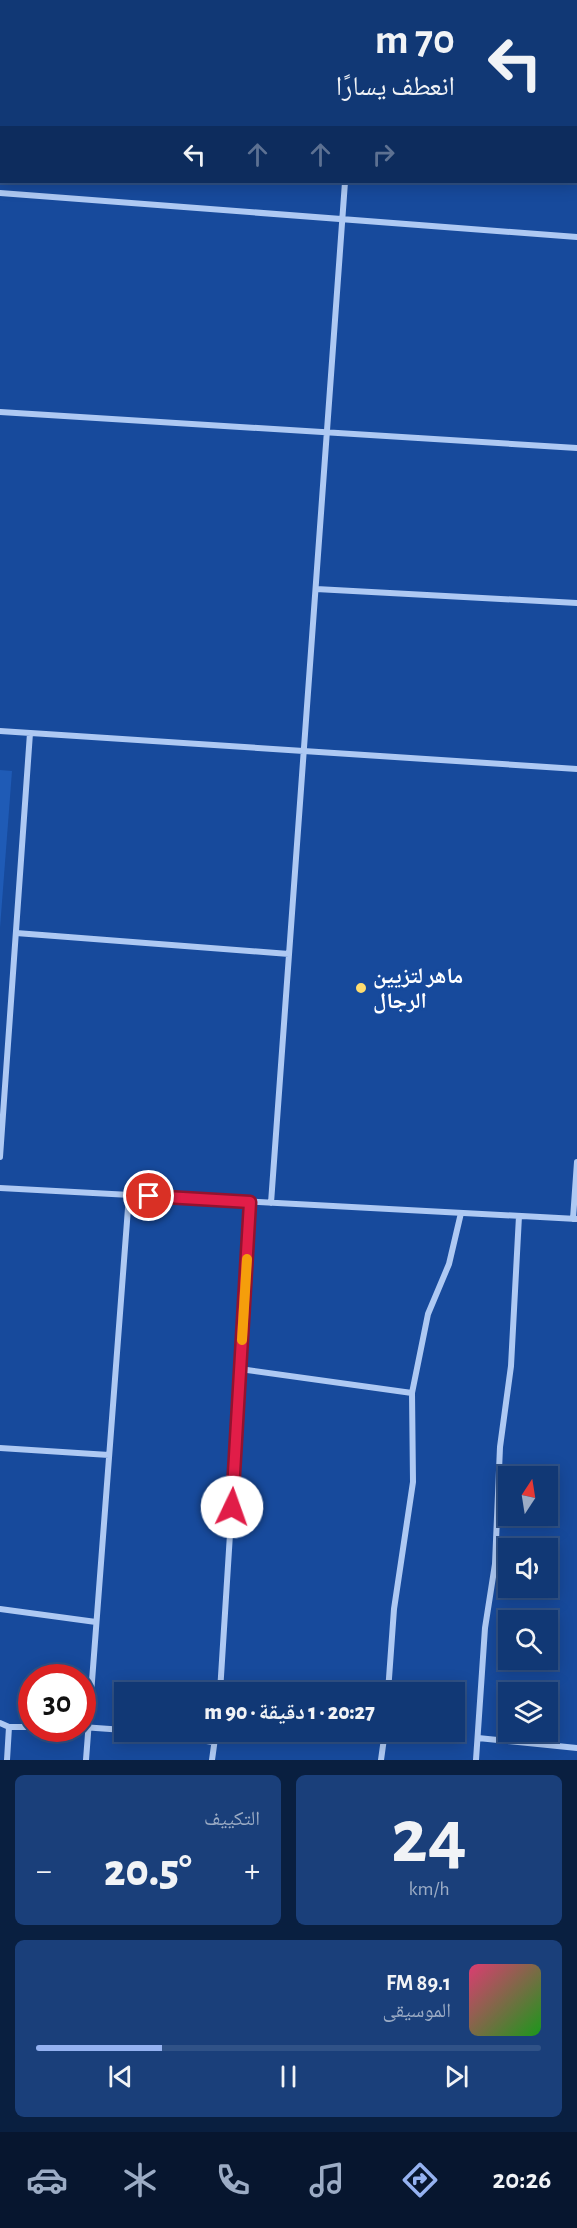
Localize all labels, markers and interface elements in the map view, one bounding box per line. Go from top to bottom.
text: 70 m [375,19,455,61]
icon: left [476,24,554,102]
text: انعطف يسارًا [336,73,455,100]
icon: left [178,138,211,171]
icon: ahead [241,138,274,171]
icon: ahead [304,138,337,171]
icon: right [367,138,400,171]
place label: ماهر لتزيين الرجال [373,965,463,1014]
marker: ماهر لتزيين الرجال [354,981,368,995]
pin [123,1170,174,1221]
icon: arrive [132,1179,165,1212]
north arrow [498,1466,558,1526]
map controls [498,1466,558,1742]
position arrow [200,1475,264,1539]
button: sound [498,1538,558,1598]
button: search [498,1610,558,1670]
speed limit sign: 30 [18,1664,96,1742]
button: layers [498,1682,558,1742]
text: 20:27 · 1 دقيقة · 90 m [204,1701,375,1723]
text: 24 [391,1799,467,1877]
text: التكييف [204,1809,260,1829]
text: 20.5° [104,1849,192,1894]
text: − [36,1855,52,1888]
text: + [244,1855,260,1888]
text: km/h [408,1879,450,1899]
text: 89.1 FM [386,1972,451,1994]
text: الموسيقى [383,2001,451,2021]
icon: previous [104,2060,137,2093]
icon: pause [272,2060,305,2093]
icon: next [440,2060,473,2093]
icon: car [26,2159,68,2201]
icon: climate [119,2159,161,2201]
icon: phone [212,2159,254,2201]
icon: music [306,2159,348,2201]
icon: directions [399,2159,441,2201]
text: 20:26 [493,2166,551,2193]

